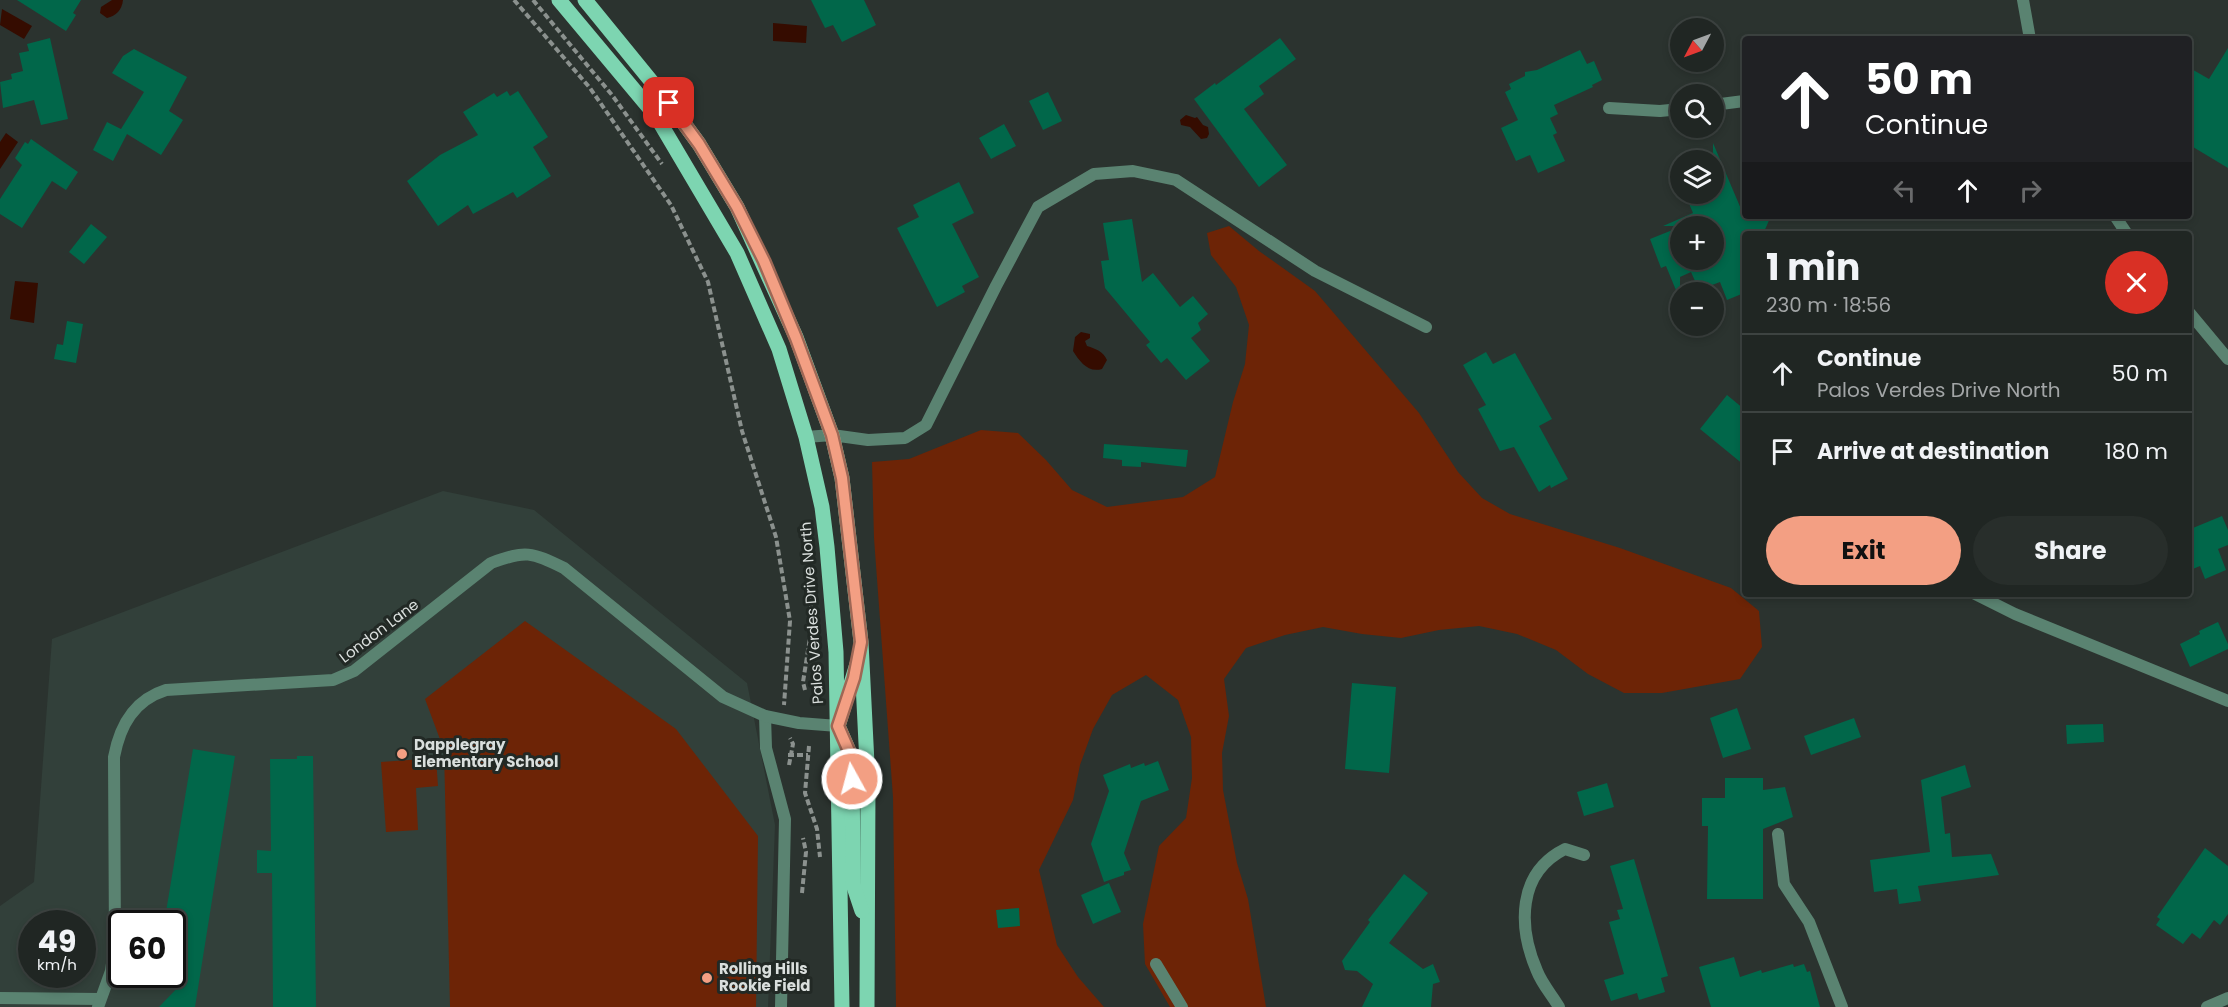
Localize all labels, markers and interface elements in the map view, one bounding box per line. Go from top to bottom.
north arrow [1670,18,1724,72]
map controls [1670,18,1724,336]
text: 50 m [1865,50,1973,109]
icon: ahead [1766,60,1844,138]
pin [643,77,694,128]
button: search [1670,84,1724,138]
icon: arrive [652,86,685,119]
text: Continue [1865,106,1988,143]
button: layers [1670,150,1724,204]
icon: left [1888,174,1921,207]
icon: ahead [1951,174,1984,207]
icon: right [2014,174,2047,207]
button: + [1670,216,1724,270]
text: 1 min [1766,242,1860,293]
button: close [2105,251,2168,314]
button: − [1670,282,1724,336]
text: 230 m · 18:56 [1766,291,1891,319]
text: Continue [1817,343,1921,374]
icon: ahead [1766,357,1799,390]
text: 50 m [2112,358,2168,389]
text: Palos Verdes Drive North [1817,376,2061,404]
icon: arrive [1766,435,1799,468]
text: Arrive at destination [1817,436,2049,467]
text: 180 m [2105,436,2168,467]
button: Exit [1766,516,1961,585]
button: Share [1973,516,2168,585]
street label: Palos Verdes Drive North [795,521,828,705]
street label: London Lane [335,594,423,667]
place label: Dapplegray Elementary School [414,734,558,772]
marker: Dapplegray Elementary School [395,747,409,761]
position arrow [820,747,884,811]
speed limit sign: 60 [108,910,186,988]
text: 49 [38,920,76,963]
text: km/h [37,954,77,975]
place label: Rolling Hills Rookie Field [719,958,811,996]
marker: Rolling Hills Rookie Field [700,971,714,985]

